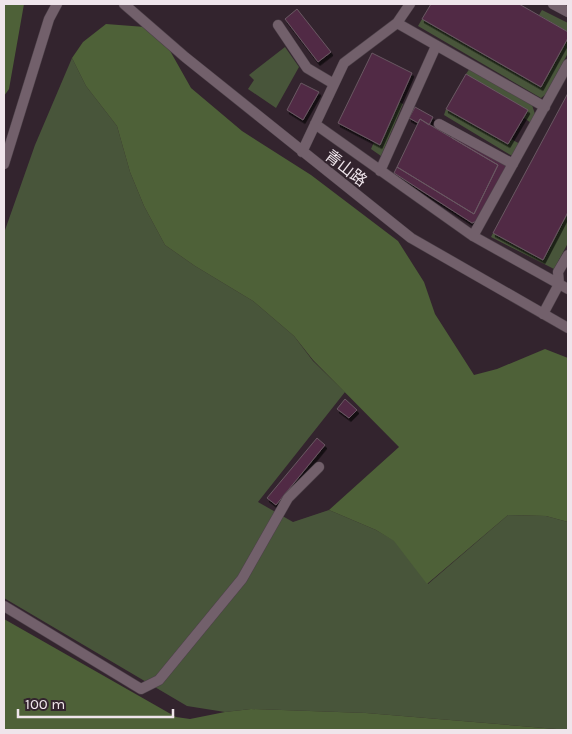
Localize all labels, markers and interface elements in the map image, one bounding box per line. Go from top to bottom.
street label: 青山路 [321,146,371,190]
scale bar [18,686,172,718]
text: 100 m [25,695,65,713]

